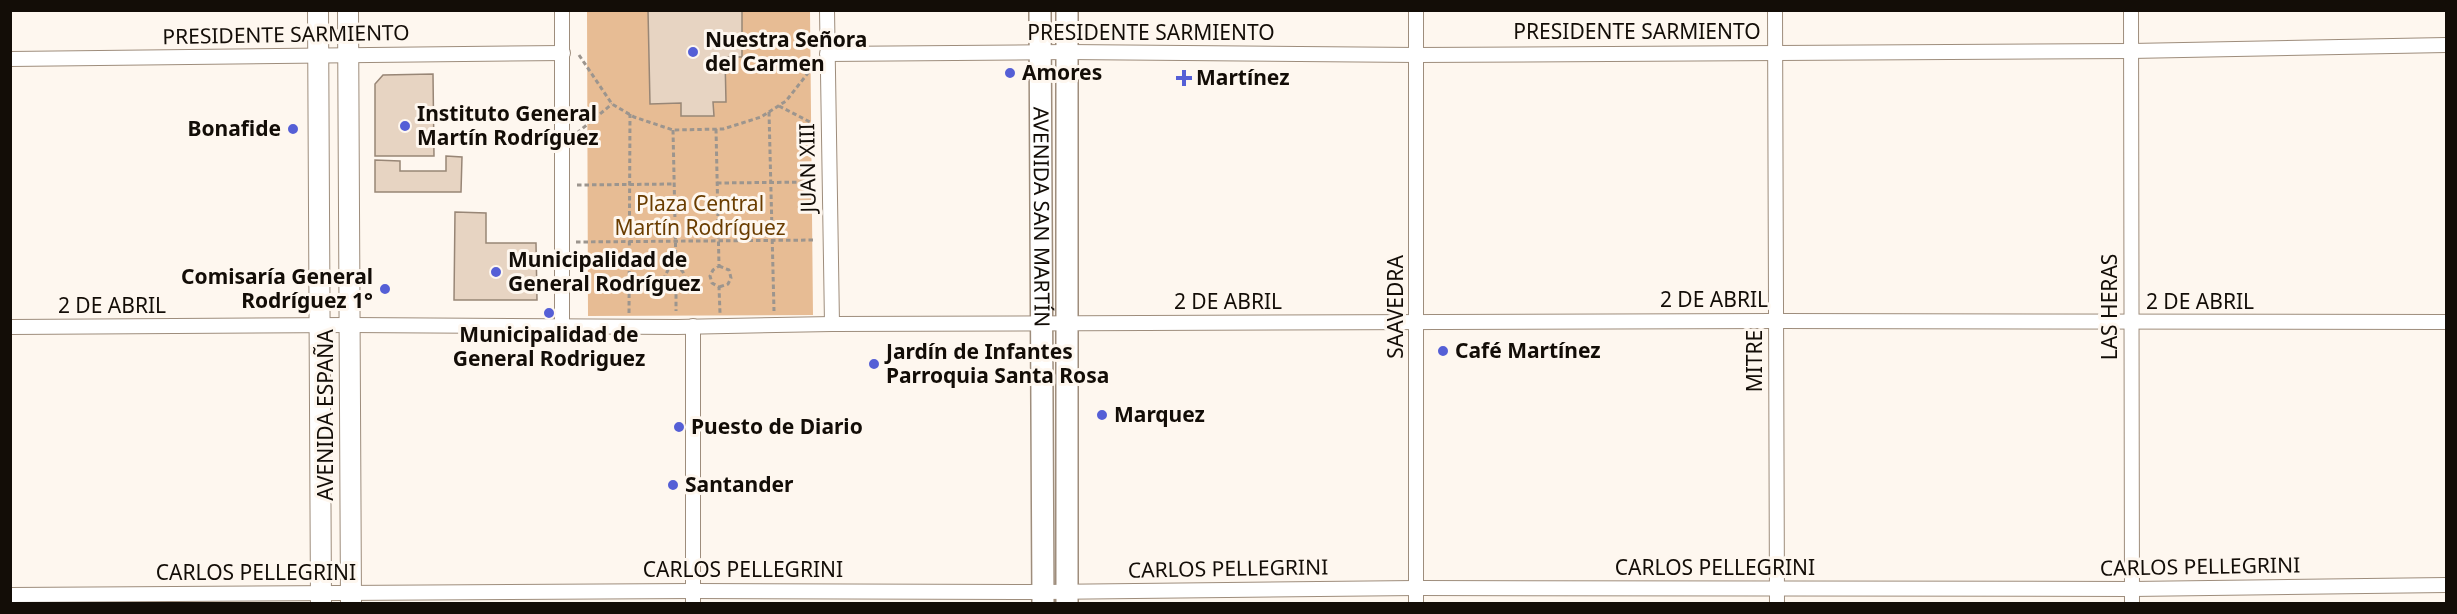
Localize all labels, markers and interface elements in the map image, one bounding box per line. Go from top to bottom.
street label: PRESIDENTE SARMIENTO [1513,17,1761,45]
street label: PRESIDENTE SARMIENTO [162,18,410,50]
street label: PRESIDENTE SARMIENTO [1027,18,1275,46]
place label: Nuestra Señora del Carmen [705,25,867,77]
marker: Nuestra Señora del Carmen [686,45,700,59]
place label: Amores [1022,58,1102,86]
place label: Martínez [1196,63,1290,91]
marker: Amores [1003,66,1017,80]
marker: Martínez [1177,71,1191,85]
place label: Instituto General Martín Rodríguez [417,99,599,151]
street label: AVENIDA SAN MARTÍN [1027,107,1057,327]
place label: Bonafide [187,114,281,142]
marker: Instituto General Martín Rodríguez [398,119,412,133]
marker: Bonafide [286,122,300,136]
street label: JUAN XIII [792,123,822,215]
park label: Plaza Central Martín Rodríguez [614,189,786,241]
place label: Municipalidad de General Rodríguez [508,245,701,297]
street label: LAS HERAS [2095,254,2123,360]
street label: SAAVEDRA [1381,255,1409,359]
place label: Comisaría General Rodríguez 1° [181,262,373,314]
marker: Municipalidad de General Rodríguez [489,265,503,279]
marker: Comisaría General Rodríguez 1° [378,282,392,296]
street label: 2 DE ABRIL [1660,285,1768,313]
street label: 2 DE ABRIL [1174,287,1282,315]
street label: 2 DE ABRIL [2146,287,2254,315]
street label: 2 DE ABRIL [58,291,166,319]
marker: Municipalidad de General Rodriguez [542,306,556,320]
place label: Municipalidad de General Rodriguez [453,320,645,372]
street label: AVENIDA ESPAÑA [311,329,339,501]
street label: MITRE [1740,330,1768,392]
place label: Café Martínez [1455,336,1601,364]
place label: Jardín de Infantes Parroquia Santa Rosa [884,337,1109,389]
marker: Café Martínez [1436,344,1450,358]
marker: Jardín de Infantes Parroquia Santa Rosa [867,357,881,371]
place label: Marquez [1114,400,1205,428]
marker: Marquez [1095,408,1109,422]
place label: Puesto de Diario [691,412,863,440]
marker: Puesto de Diario [672,420,686,434]
place label: Santander [685,470,794,498]
marker: Santander [666,478,680,492]
street label: CARLOS PELLEGRINI [2100,550,2300,582]
street label: CARLOS PELLEGRINI [1128,552,1328,584]
street label: CARLOS PELLEGRINI [1615,553,1815,581]
street label: CARLOS PELLEGRINI [643,555,843,583]
street label: CARLOS PELLEGRINI [156,558,356,586]

